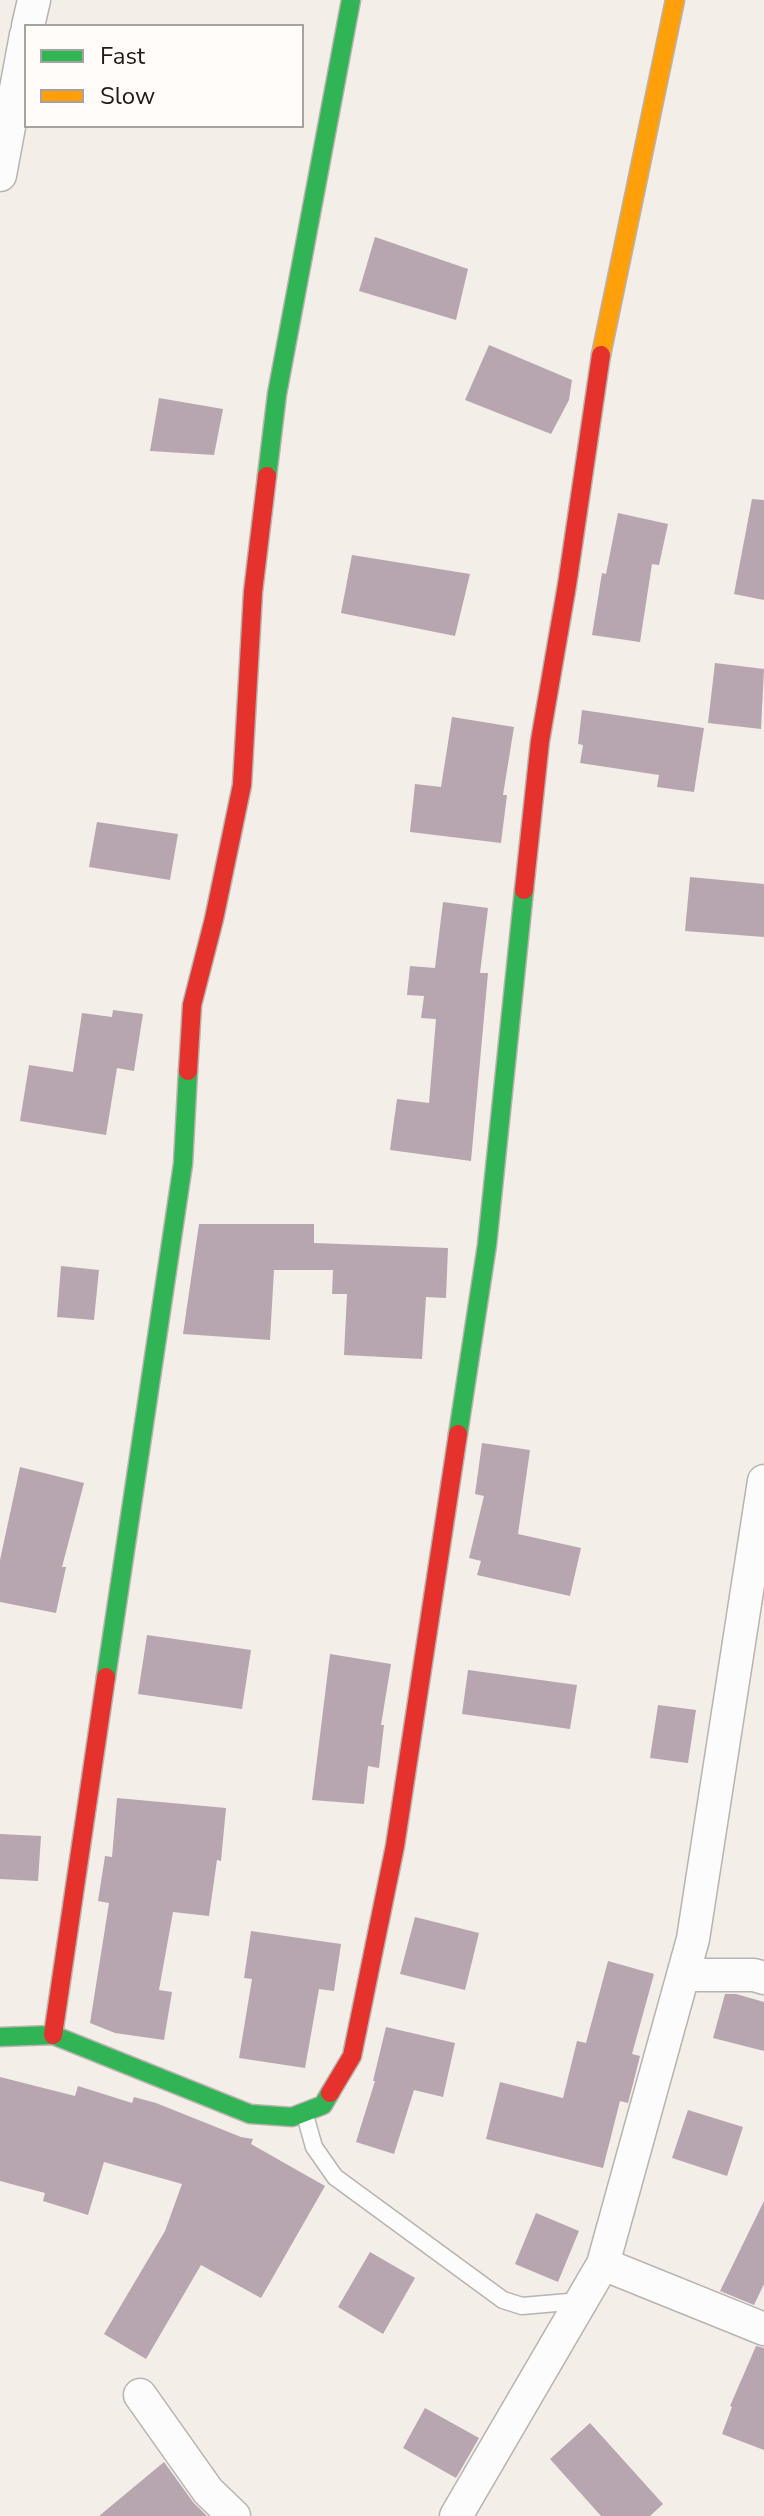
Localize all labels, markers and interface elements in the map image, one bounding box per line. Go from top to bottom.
legend [24,24,304,128]
text: Fast [100,40,145,72]
text: Slow [100,80,155,112]

